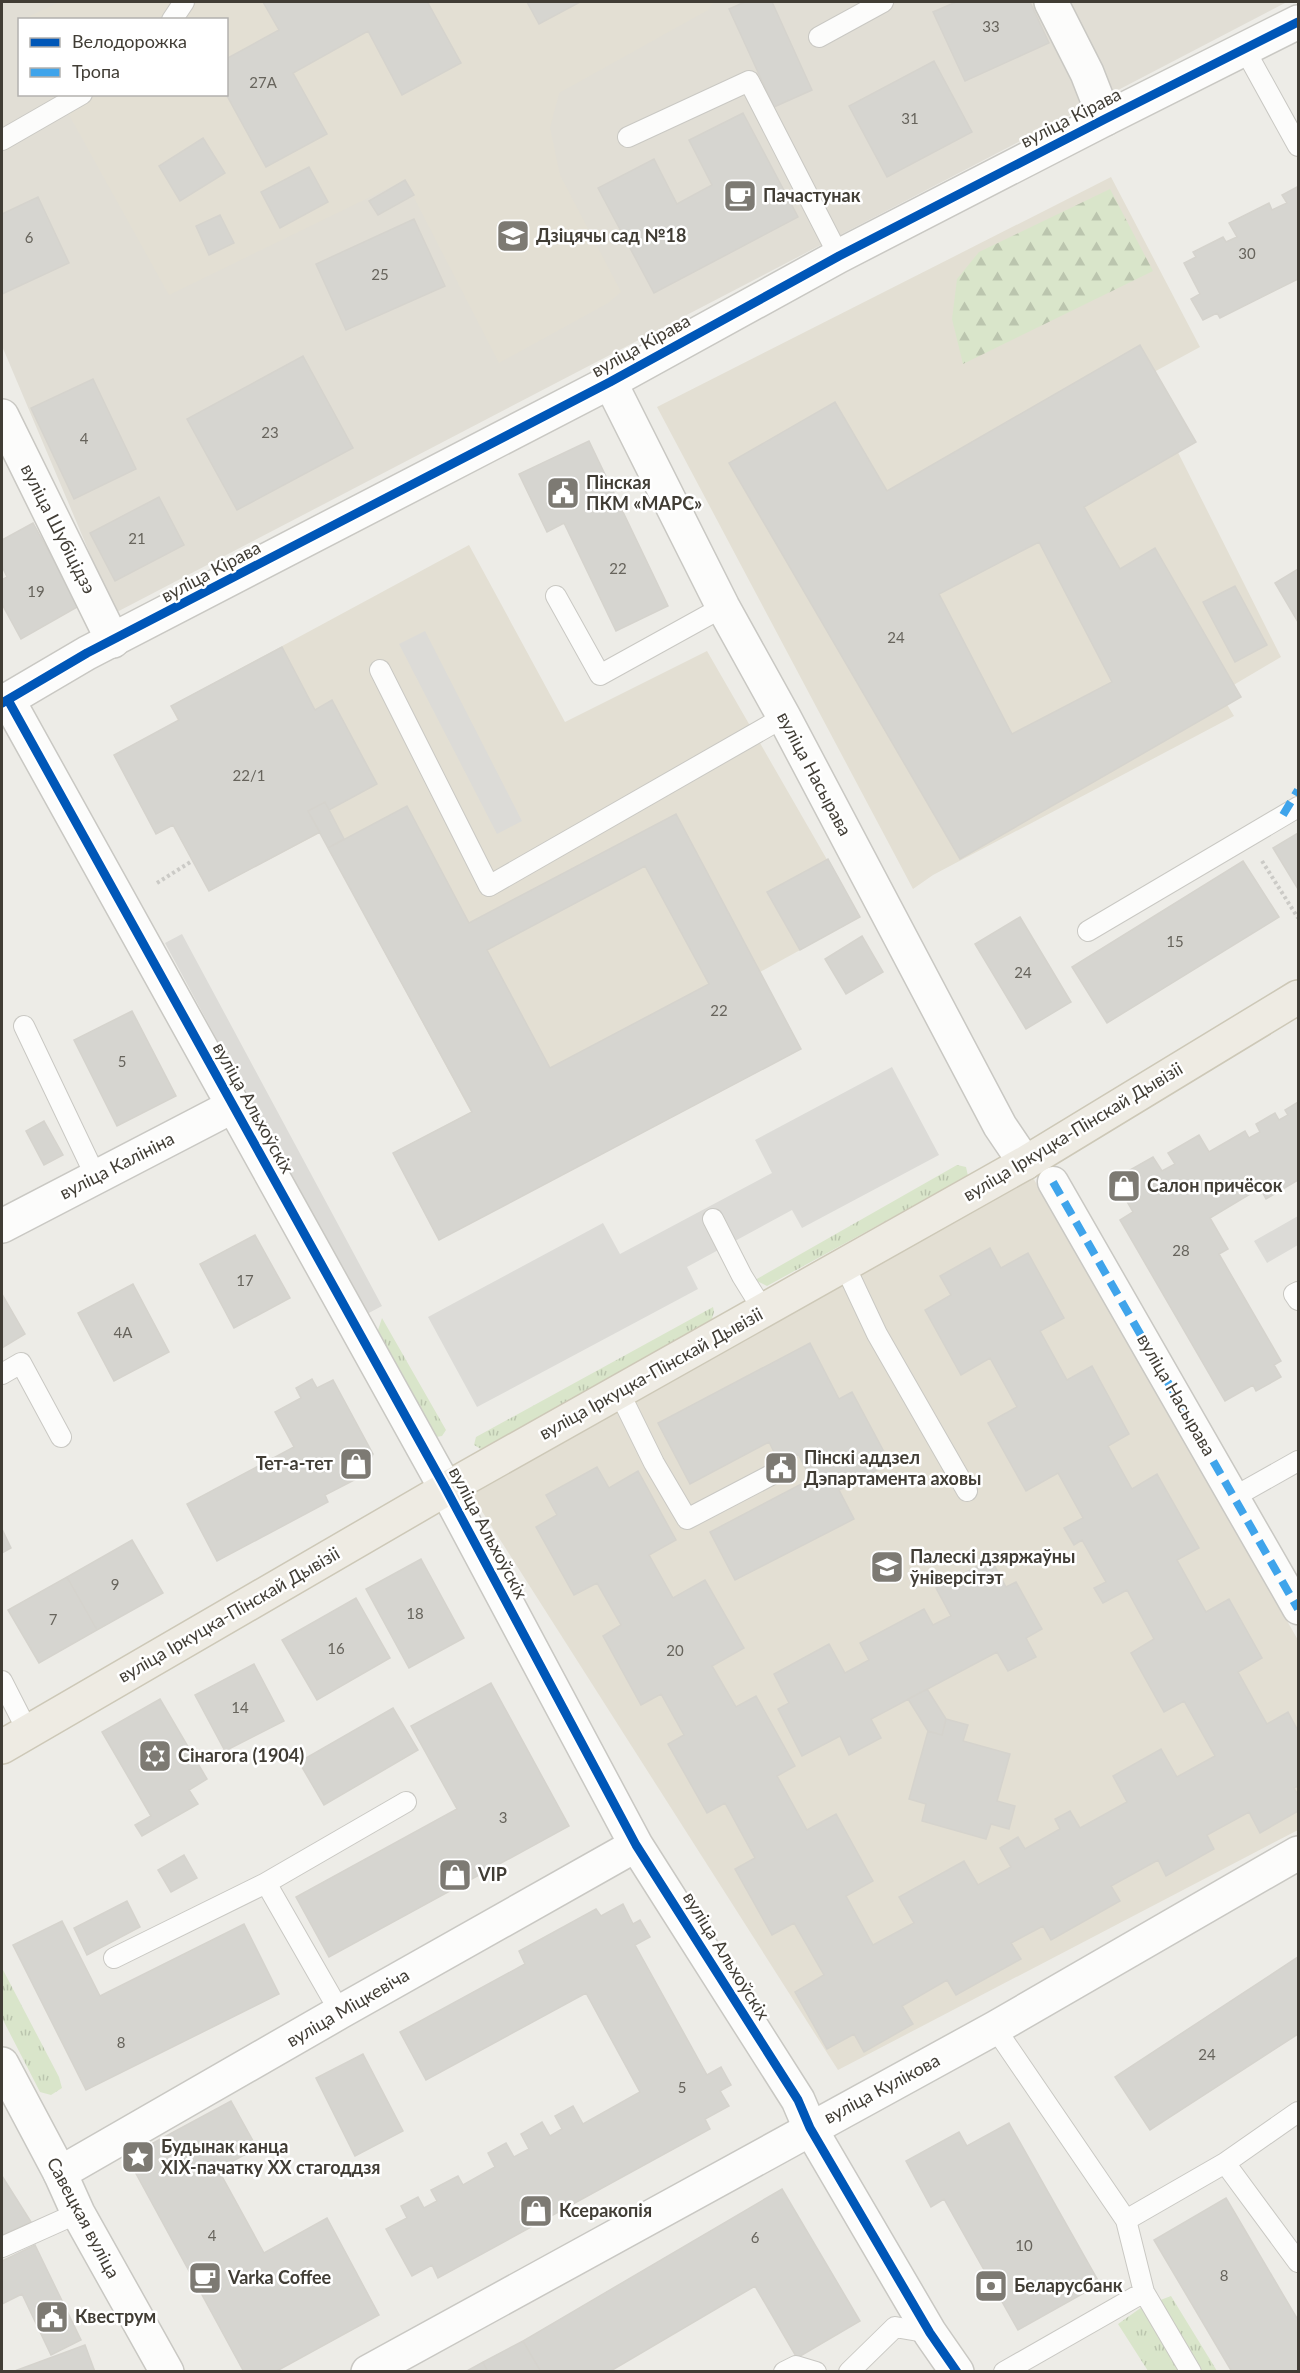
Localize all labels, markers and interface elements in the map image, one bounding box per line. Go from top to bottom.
house number: 33 [982,17,1000,35]
legend [18,18,228,96]
text: Велодорожка [72,30,187,52]
text: Тропа [72,60,120,82]
house number: 27А [249,73,278,91]
street label: вуліца Кірава [1017,82,1124,152]
house number: 31 [901,109,919,127]
cafe icon: Пачастунак [722,178,758,214]
place label: Пачастунак [763,184,861,206]
school or university icon: Дзіцячы сад №18 [495,218,531,254]
place label: Дзіцячы сад №18 [536,224,686,246]
house number: 6 [25,228,34,246]
house number: 30 [1238,244,1256,262]
house number: 25 [371,265,389,283]
street label: вуліца Кірава [587,309,694,381]
house number: 23 [261,423,279,441]
house number: 4 [80,429,89,447]
street label: вуліца Шубіцідзэ [17,460,101,597]
place label: Пінская ПКМ «МАРС» [586,471,702,514]
public building icon: Пінская ПКМ «МАРС» [545,475,581,511]
house number: 21 [128,529,146,547]
street label: вуліца Кірава [157,536,264,607]
house number: 22 [609,559,627,577]
house number: 19 [27,582,45,600]
house number: 24 [887,628,905,646]
street label: вуліца Насырава [773,708,857,839]
house number: 22/1 [233,766,265,784]
house number: 15 [1166,932,1184,950]
house number: 24 [1014,963,1032,981]
house number: 22 [710,1001,728,1019]
street label: вуліца Альхоўскіх [209,1038,299,1177]
house number: 5 [118,1052,126,1070]
street label: вуліца Іркуцка-Пінскай Дывізіі [959,1057,1186,1206]
street label: вуліца Калініна [56,1127,178,1203]
shop icon: Салон причёсок [1106,1168,1142,1204]
place label: Салон причёсок [1147,1174,1283,1196]
house number: 28 [1172,1241,1190,1259]
house number: 17 [236,1271,254,1289]
street label: вуліца Іркуцка-Пінскай Дывізіі [535,1302,766,1444]
house number: 4А [114,1323,133,1341]
street label: вуліца Насырава [1133,1330,1221,1459]
shop icon: Тет-а-тет [338,1446,374,1482]
place label: Пінскі аддзел Дэпартамента аховы [804,1446,981,1489]
public building icon: Пінскі аддзел Дэпартамента аховы [763,1450,799,1486]
place label: Тет-а-тет [256,1452,334,1474]
street label: вуліца Альхоўскіх [445,1463,533,1602]
street label: вуліца Іркуцка-Пінскай Дывізіі [114,1542,343,1687]
place label: Палескі дзяржаўны ўніверсітэт [910,1545,1075,1588]
school or university icon: Палескі дзяржаўны ўніверсітэт [869,1549,905,1585]
house number: 9 [111,1575,119,1593]
house number: 18 [406,1604,424,1622]
house number: 7 [49,1610,58,1628]
house number: 16 [327,1639,345,1657]
house number: 20 [666,1641,684,1659]
house number: 14 [231,1698,249,1716]
synagogue icon: Сінагога (1904) [137,1738,173,1774]
place label: Сінагога (1904) [178,1744,304,1766]
house number: 3 [499,1808,507,1826]
shop icon: VIP [437,1857,473,1893]
place label: VIP [477,1863,507,1885]
street label: вуліца Альхоўскіх [679,1888,775,2023]
street label: вуліца Міцкевіча [282,1963,413,2051]
house number: 8 [117,2033,125,2051]
house number: 24 [1198,2045,1216,2063]
street label: вуліца Кулікова [820,2048,943,2128]
house number: 5 [678,2078,686,2096]
place label: Будынак канца XIX-пачатку XX стагоддзя [161,2135,380,2178]
place icon: Будынак канца XIX-пачатку XX стагоддзя [120,2139,156,2175]
street label: Савецкая вуліца [43,2153,125,2282]
shop icon: Ксеракопія [518,2193,554,2229]
place label: Ксеракопія [559,2199,652,2221]
house number: 4 [208,2226,217,2244]
house number: 6 [751,2228,760,2246]
house number: 10 [1015,2236,1033,2254]
cafe icon: Varka Coffee [187,2260,223,2296]
place label: Varka Coffee [227,2266,332,2288]
house number: 8 [1220,2266,1228,2284]
bank icon: Беларусбанк [973,2268,1009,2304]
place label: Беларусбанк [1014,2274,1123,2296]
public building icon: Квеструм [34,2299,70,2335]
place label: Квеструм [75,2305,156,2327]

